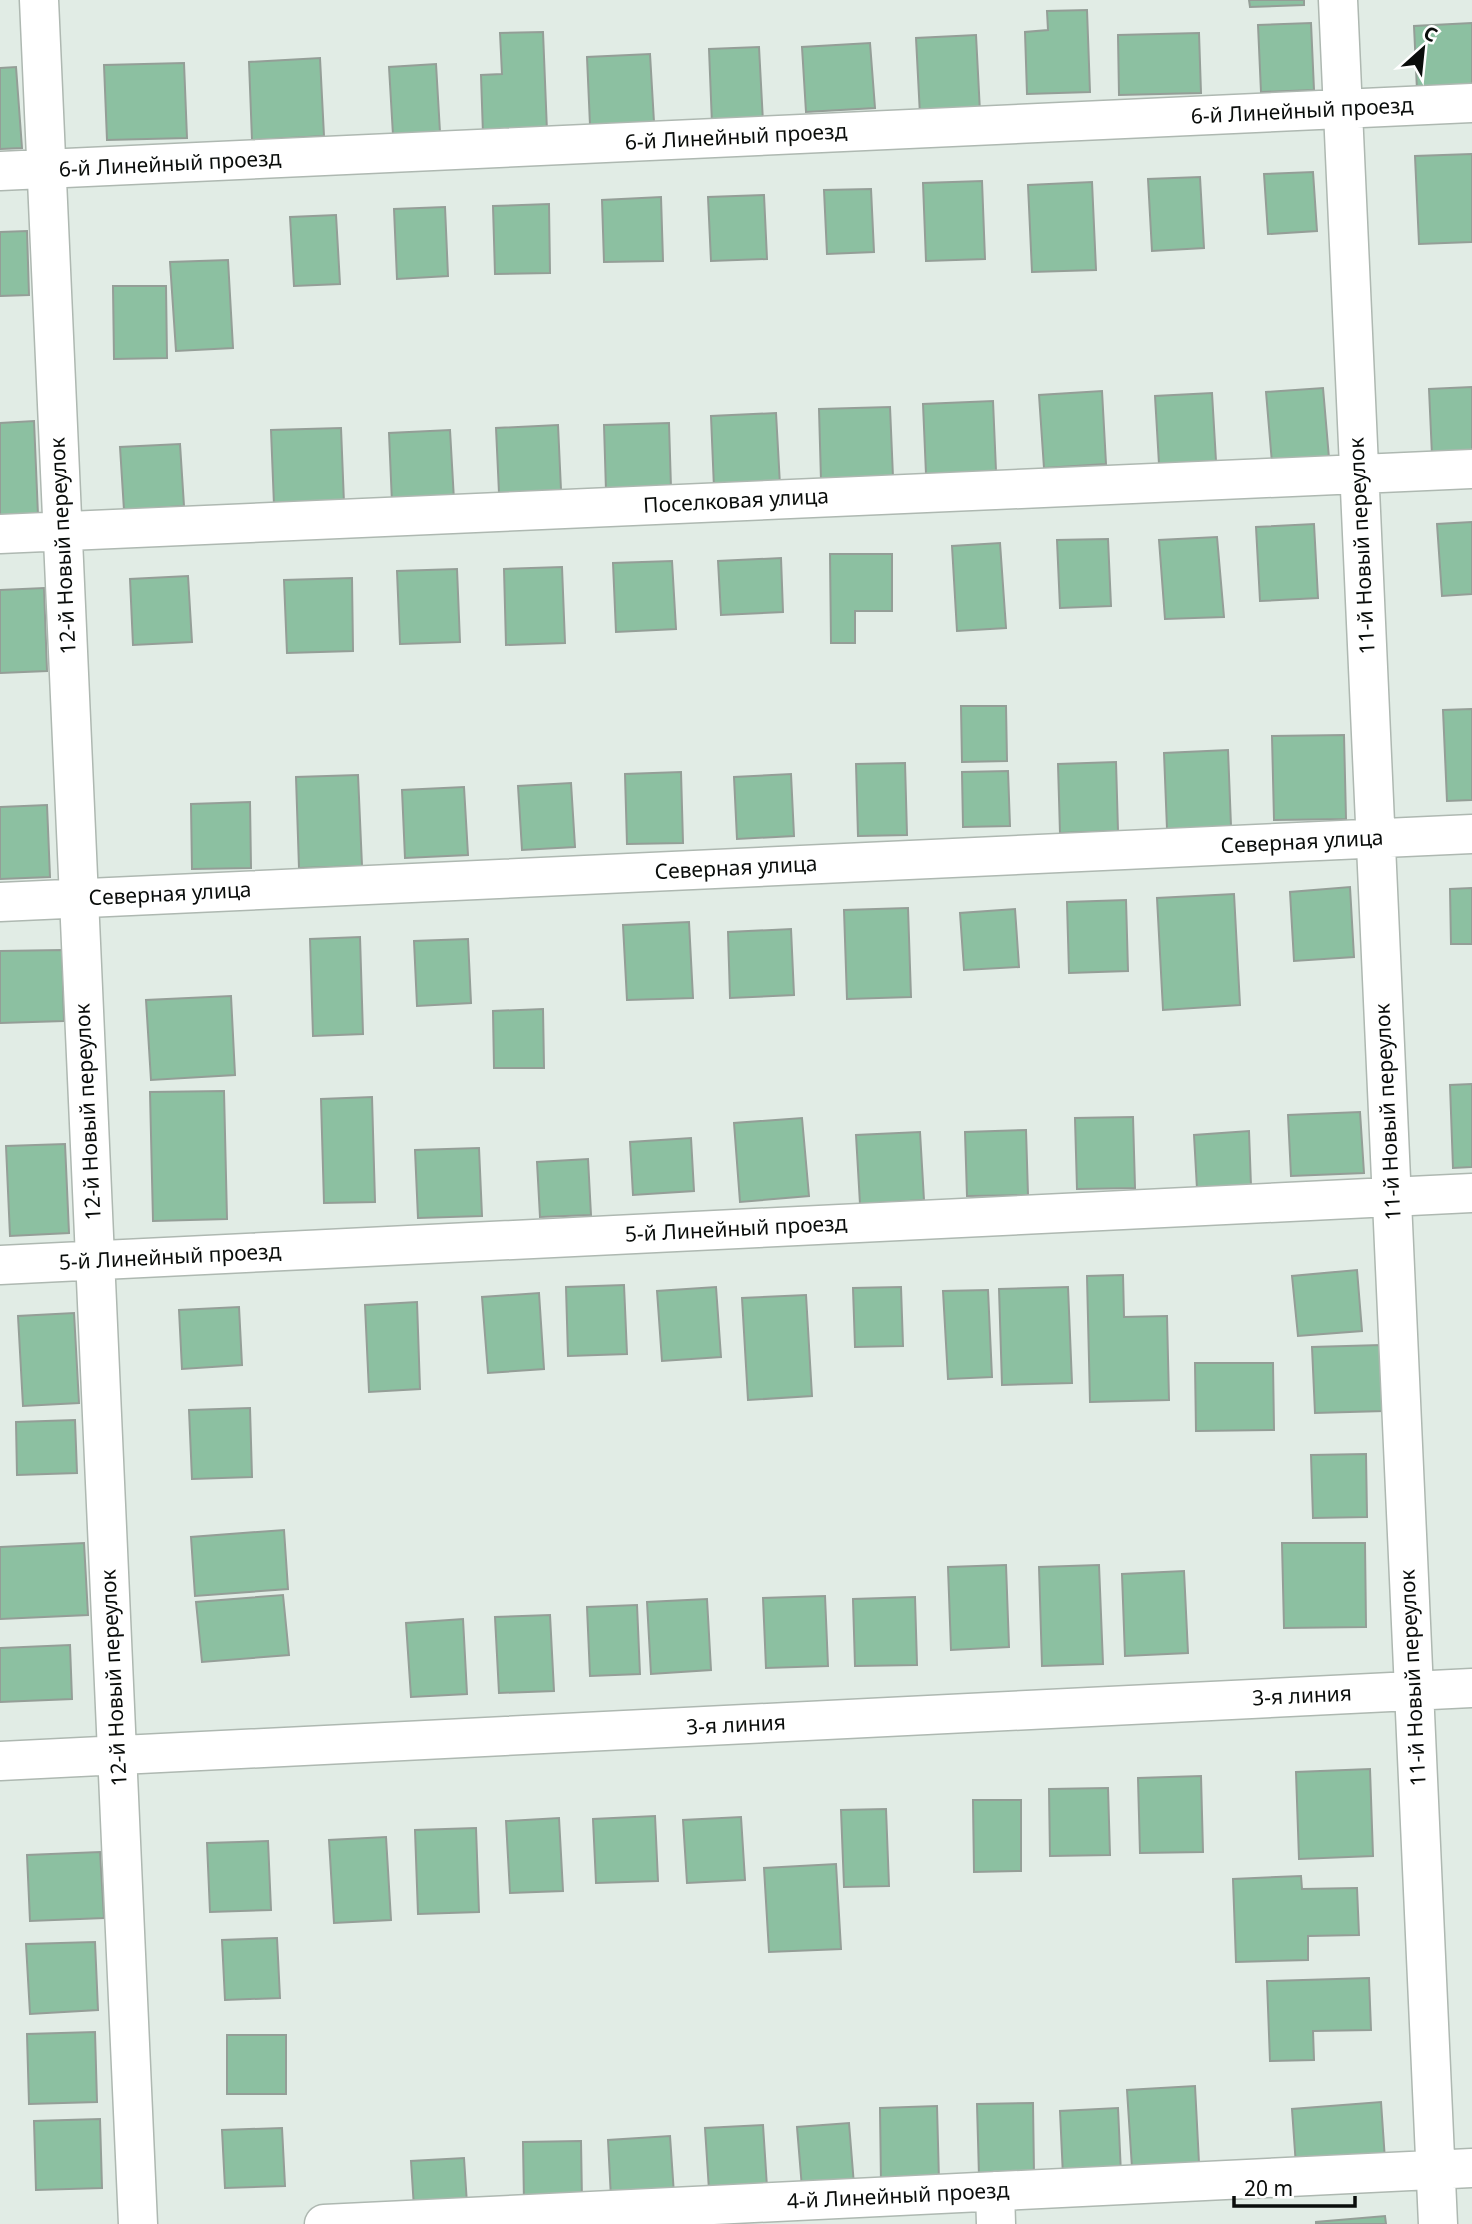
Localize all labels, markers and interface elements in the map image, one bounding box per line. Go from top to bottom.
north arrow [1388,14,1458,84]
text: С [1419,19,1442,48]
street label: 6-й Линейный проезд [1190,90,1414,130]
street label: 6-й Линейный проезд [624,116,848,156]
street label: 6-й Линейный проезд [58,143,282,183]
street label: 12-й Новый переулок [42,437,82,655]
street label: 11-й Новый переулок [1341,437,1381,655]
street label: Поселковая улица [642,481,829,519]
street label: Северная улица [1220,823,1384,859]
street label: Северная улица [654,849,818,885]
street label: Северная улица [88,875,252,911]
street label: 12-й Новый переулок [67,1003,107,1221]
street label: 11-й Новый переулок [1367,1003,1407,1221]
street label: 5-й Линейный проезд [624,1208,848,1248]
street label: 5-й Линейный проезд [58,1236,282,1276]
street label: 12-й Новый переулок [93,1569,133,1787]
street label: 11-й Новый переулок [1392,1569,1432,1787]
street label: 3-я линия [1251,1678,1353,1712]
street label: 3-я линия [685,1707,787,1741]
scale bar [1234,2164,1355,2208]
text: 20 m [1244,2174,1293,2202]
street label: 4-й Линейный проезд [786,2175,1010,2215]

